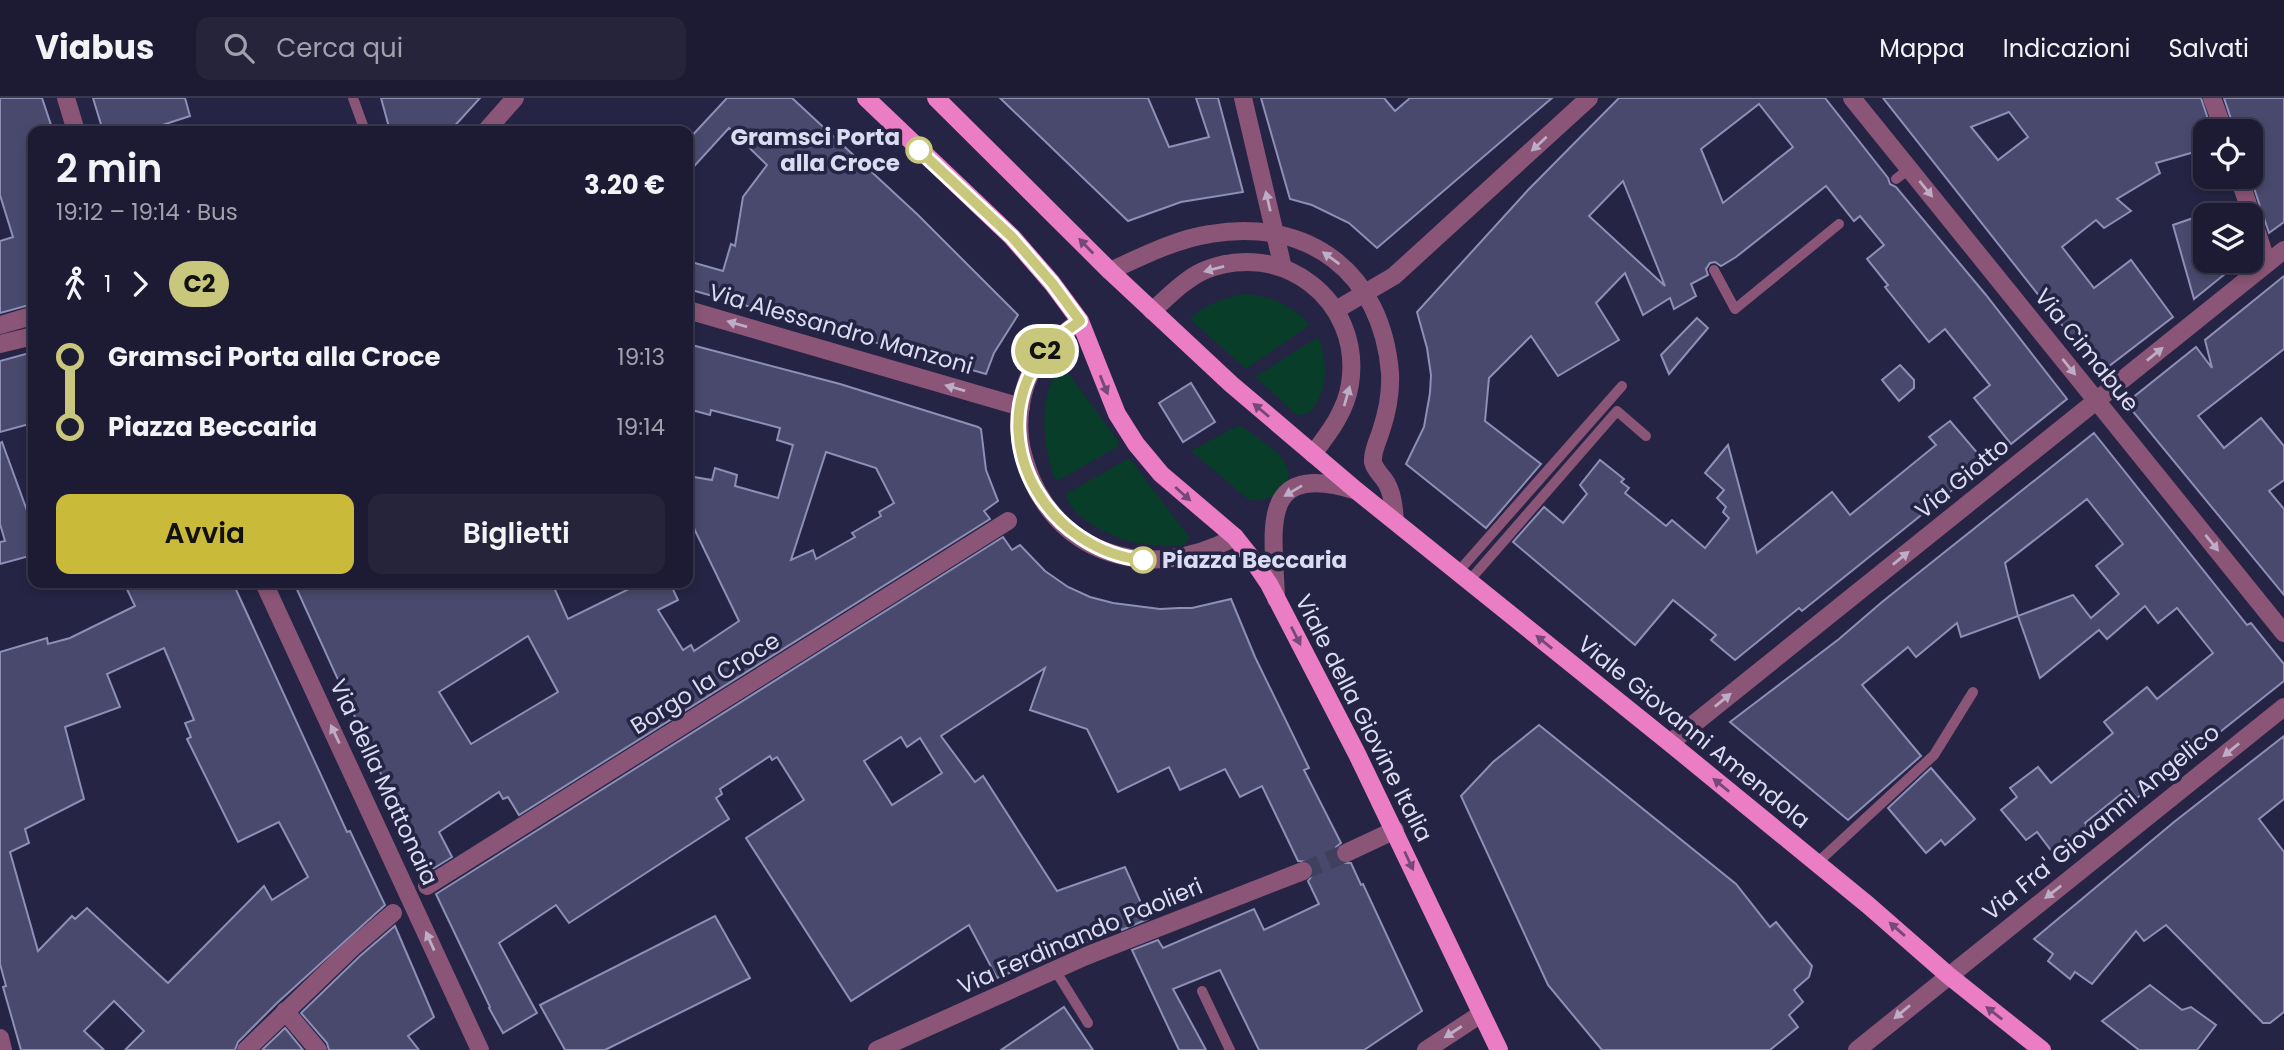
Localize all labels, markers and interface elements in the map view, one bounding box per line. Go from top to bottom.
search box [196,17,686,80]
text: Viabus [35,24,154,71]
icon: search [220,29,258,67]
text: Cerca qui [276,30,403,66]
text: Mappa [1879,32,1965,65]
text: Indicazioni [2003,32,2130,65]
text: Salvati [2168,32,2249,65]
map controls [2193,119,2263,273]
button: locate [2193,119,2263,189]
place label: Gramsci Porta alla Croce [730,121,900,179]
one-way arrow [1530,136,1548,152]
marker: Gramsci Porta alla Croce [906,137,932,163]
text: 2 min [56,142,162,195]
text: 3.20 € [584,167,665,203]
one-way arrow [1918,180,1933,198]
one-way arrow [1263,190,1274,212]
text: 19:12 – 19:14 · Bus [56,196,238,228]
button: layers [2193,203,2263,273]
one-way arrow [1078,238,1094,255]
one-way arrow [1322,252,1340,266]
one-way arrow [1203,264,1225,275]
icon: walk [56,265,94,303]
icon: forward [121,265,159,303]
text: C2 [183,267,215,300]
text: 1 [104,268,111,300]
street label: Via Alessandro Manzoni [705,276,977,382]
street label: Via Cimabue [2027,282,2147,418]
one-way arrow [726,318,748,329]
line badge: C2 [1014,328,1076,374]
text: C2 [1029,334,1061,367]
text: Gramsci Porta alla Croce [108,339,441,375]
text: 19:13 [617,341,665,373]
one-way arrow [2145,347,2163,362]
one-way arrow [2061,357,2076,375]
one-way arrow [1099,374,1110,395]
one-way arrow [945,382,966,392]
one-way arrow [1342,384,1353,406]
one-way arrow [1252,403,1269,418]
text: Piazza Beccaria [108,409,317,445]
text: 19:14 [616,411,665,443]
street label: Via Giotto [1908,430,2016,526]
one-way arrow [1174,485,1191,501]
one-way arrow [1283,485,1302,497]
button: Avvia [56,494,354,574]
button: Biglietti [368,494,665,574]
one-way arrow [2204,534,2219,552]
place label: Piazza Beccaria [1162,544,1347,576]
marker: Piazza Beccaria [1130,547,1156,573]
one-way arrow [1892,551,1909,566]
street label: Viale della Giovine Italia [1288,589,1440,847]
street label: Borgo la Croce [624,624,786,742]
one-way arrow [1290,626,1302,646]
street label: Viale Giovanni Amendola [1571,628,1817,836]
one-way arrow [1536,635,1553,650]
street label: Via della Mattonaia [322,674,446,890]
one-way arrow [1714,693,1732,708]
street label: Via Fra' Giovanni Angelico [1976,716,2226,928]
one-way arrow [329,724,341,744]
one-way arrow [2222,742,2240,757]
one-way arrow [1713,778,1730,793]
one-way arrow [1404,851,1415,871]
street label: Via Ferdinando Paolieri [953,870,1207,1002]
one-way arrow [2045,884,2063,899]
one-way arrow [1888,922,1905,938]
one-way arrow [424,931,436,951]
one-way arrow [1894,1005,1912,1020]
one-way arrow [1986,1005,2004,1020]
one-way arrow [1444,1025,1463,1038]

